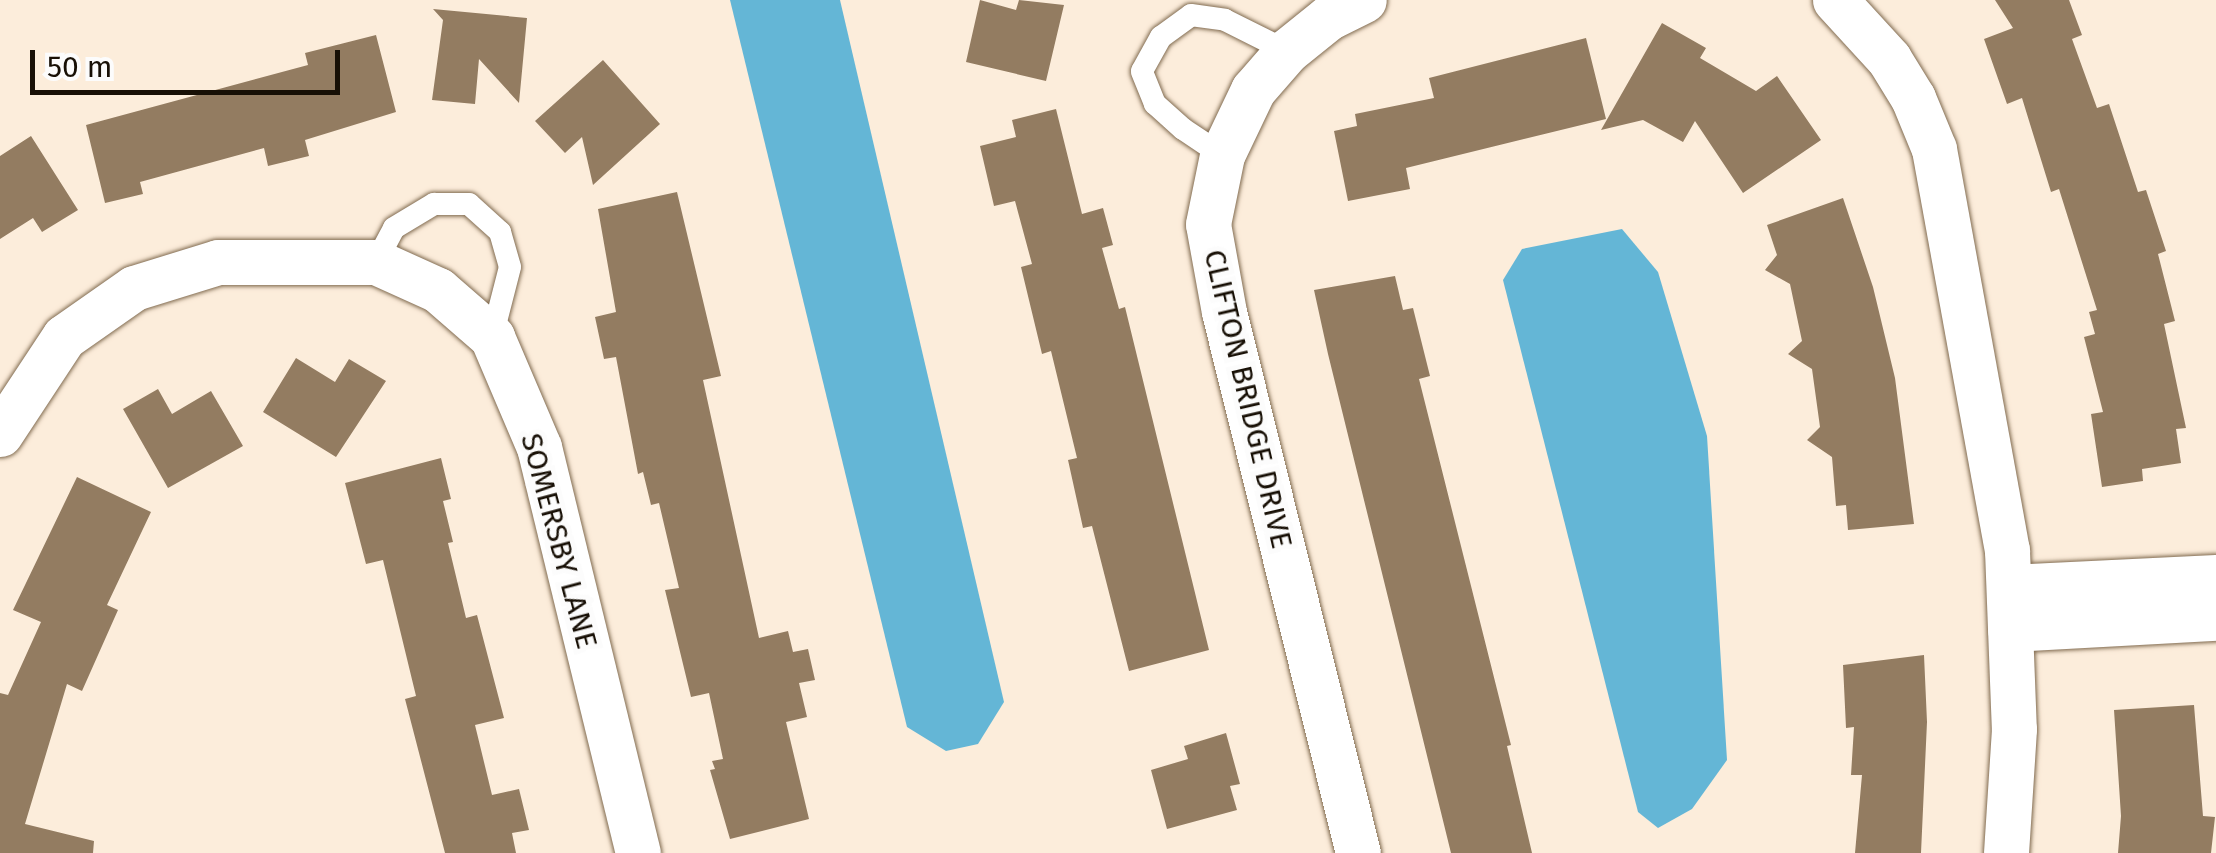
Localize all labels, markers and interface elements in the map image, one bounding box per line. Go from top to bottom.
scale bar [35,30,345,92]
text: 50 m [47,49,112,85]
street label: CLIFTON BRIDGE DRIVE [1196,246,1300,552]
street label: SOMERSBY LANE [513,430,605,652]

